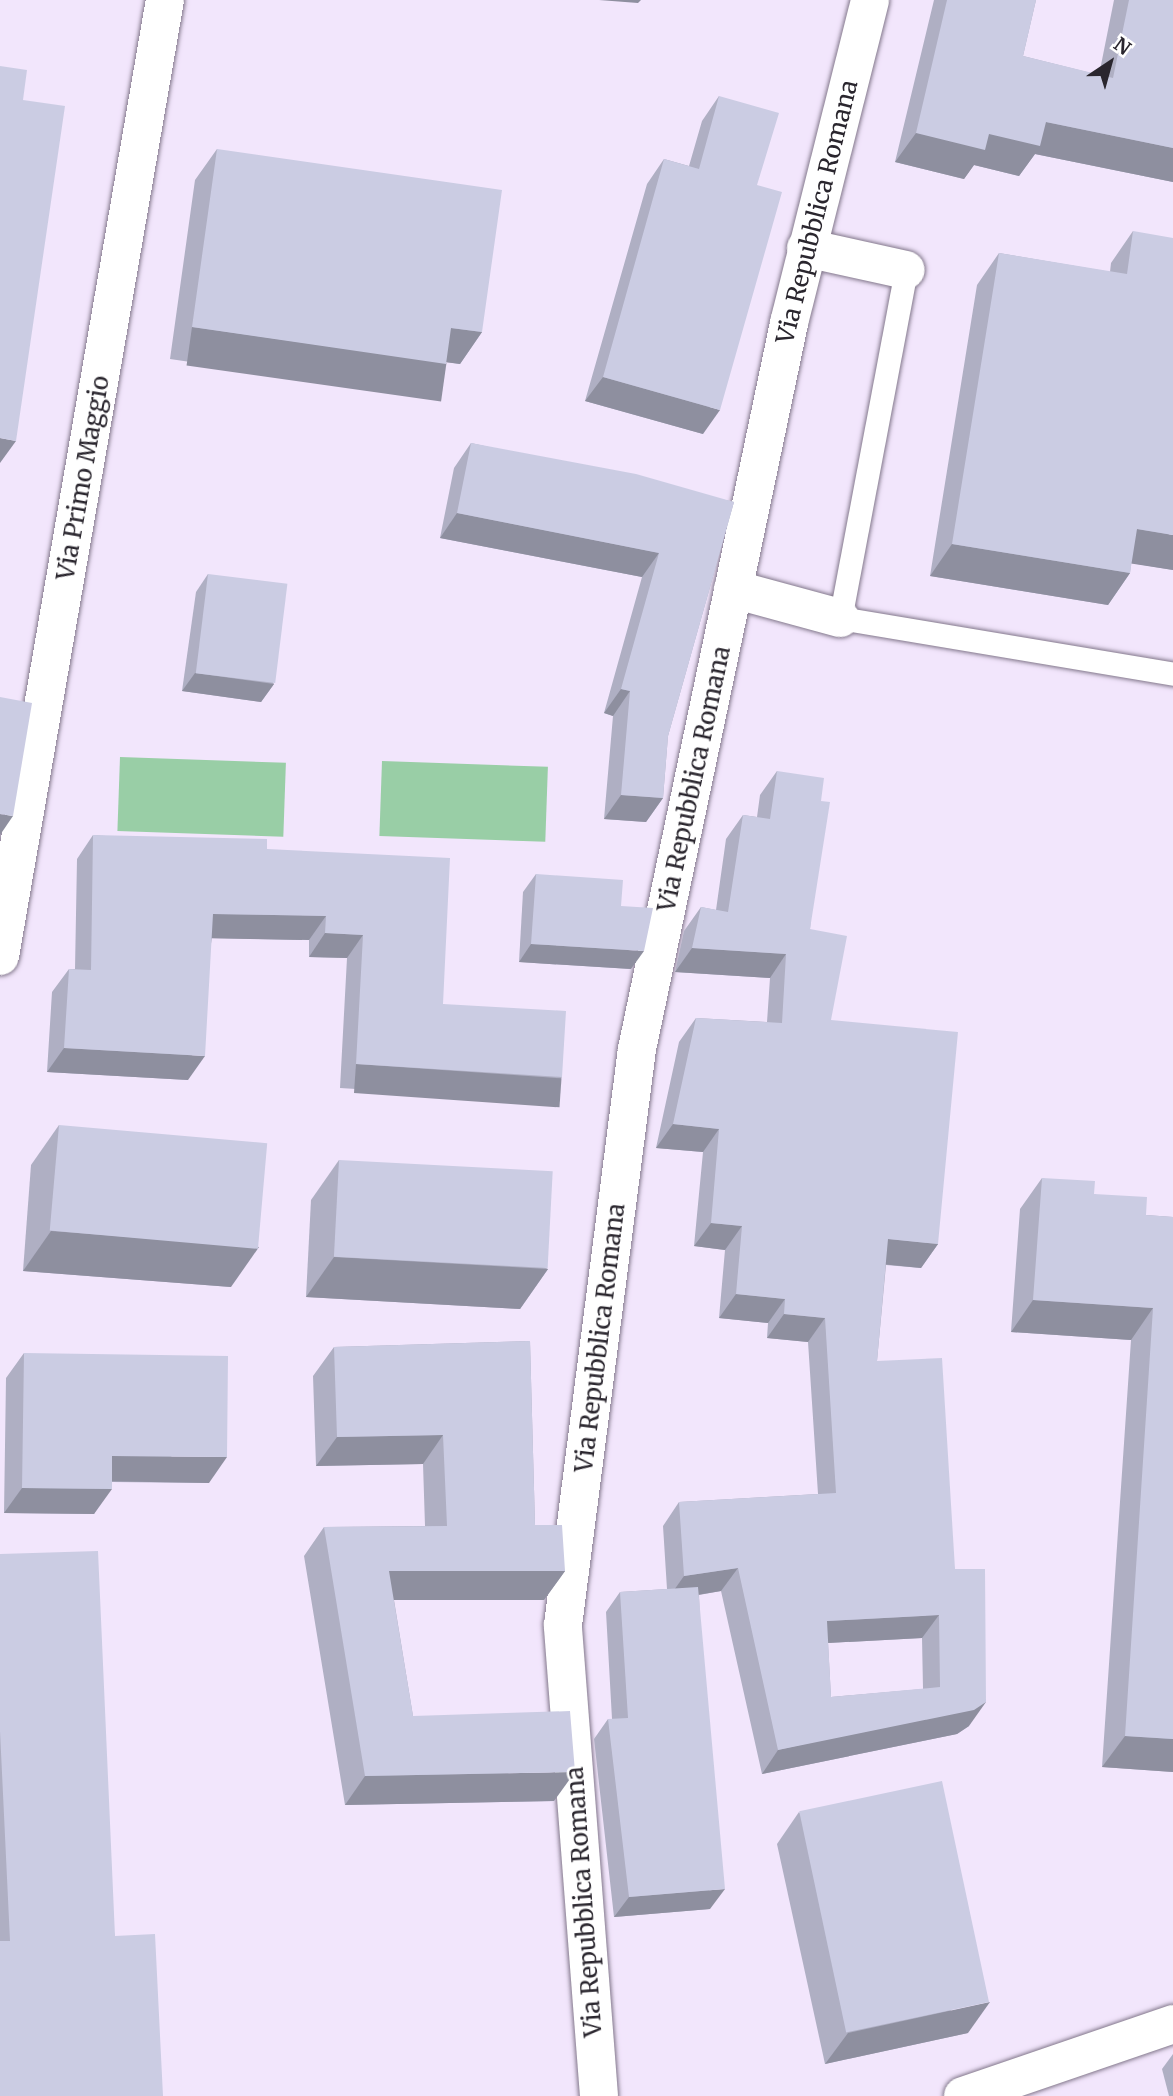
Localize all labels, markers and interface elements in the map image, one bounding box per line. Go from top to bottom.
north arrow [1075,28,1145,98]
text: N [1109,32,1135,60]
street label: Via Repubblica Romana [770,77,864,347]
street label: Via Primo Maggio [51,374,115,582]
street label: Via Repubblica Romana [652,644,736,914]
street label: Via Repubblica Romana [569,1202,631,1474]
street label: Via Repubblica Romana [560,1766,608,2038]

